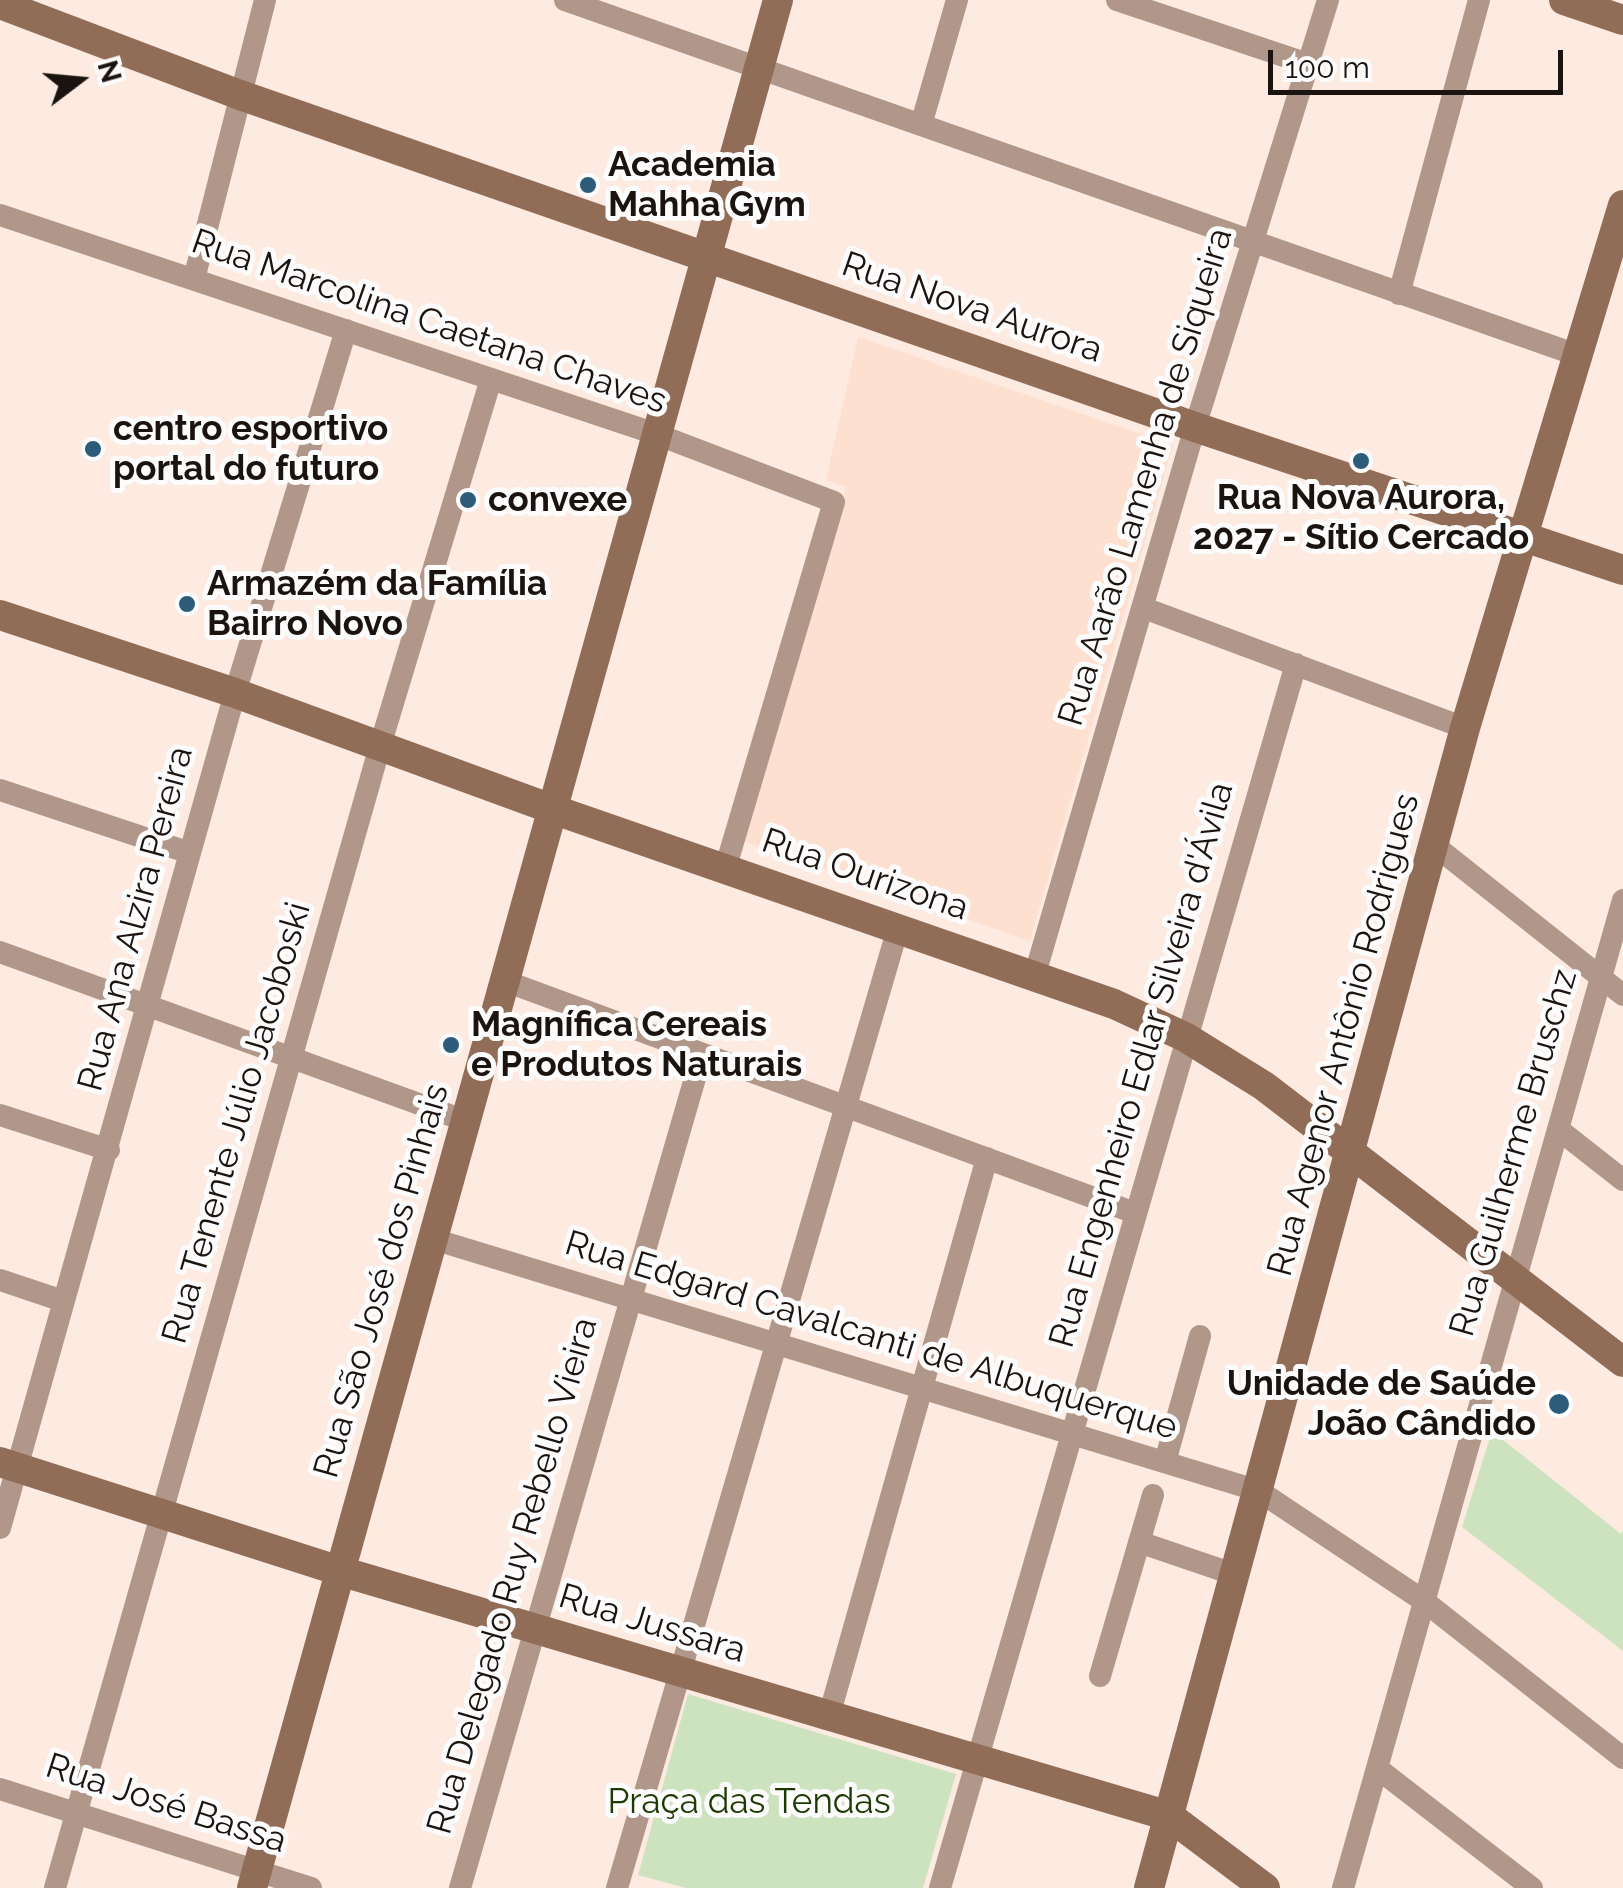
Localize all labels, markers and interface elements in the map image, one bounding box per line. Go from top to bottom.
north arrow [30,30,130,130]
scale bar [1273,30,1568,92]
text: 100 m [1285,50,1370,85]
text: N [91,57,128,86]
place label: Academia Mahha Gym [608,144,806,226]
marker: Academia Mahha Gym [577,174,599,196]
street label: Rua Marcolina Caetana Chaves [186,221,672,423]
street label: Rua Aarão Lamenha de Siqueira [1050,223,1242,731]
street label: Rua Nova Aurora [836,244,1108,372]
place label: centro esportivo portal do futuro [113,408,388,490]
marker: centro esportivo portal do futuro [82,438,104,460]
marker: Rua Nova Aurora, 2027 - Sítio Cercado [1350,450,1372,472]
place label: Rua Nova Aurora, 2027 - Sítio Cercado [1193,477,1529,559]
place label: convexe [488,479,627,521]
marker: convexe [457,489,479,511]
place label: Armazém da Família Bairro Novo [207,563,547,645]
marker: Armazém da Família Bairro Novo [176,593,198,615]
street label: Rua Ana Alzira Pereira [70,742,202,1096]
street label: Rua Engenheiro Edlar Silveira d'Ávila [1041,778,1243,1352]
street label: Rua Agenor Antônio Rodrigues [1259,789,1429,1281]
street label: Rua Ourizona [756,820,974,930]
street label: Rua Tenente Júlio Jacoboski [154,898,320,1348]
street label: Rua Guilherme Bruschz [1442,965,1586,1341]
place label: Magnífica Cereais e Produtos Naturais [471,1004,802,1086]
marker: Magnífica Cereais e Produtos Naturais [440,1034,462,1056]
street label: Rua São José dos Pinhais [306,1079,458,1483]
street label: Rua Edgard Cavalcanti de Albuquerque [560,1223,1182,1449]
street label: Rua Delegado Ruy Rebello Vieira [419,1313,607,1839]
place label: Unidade de Saúde João Cândido [1227,1363,1536,1445]
marker: Unidade de Saúde João Cândido [1546,1391,1572,1417]
street label: Rua Jussara [554,1576,750,1672]
street label: Rua José Bassa [40,1745,292,1863]
park label: Praça das Tendas [607,1781,891,1823]

